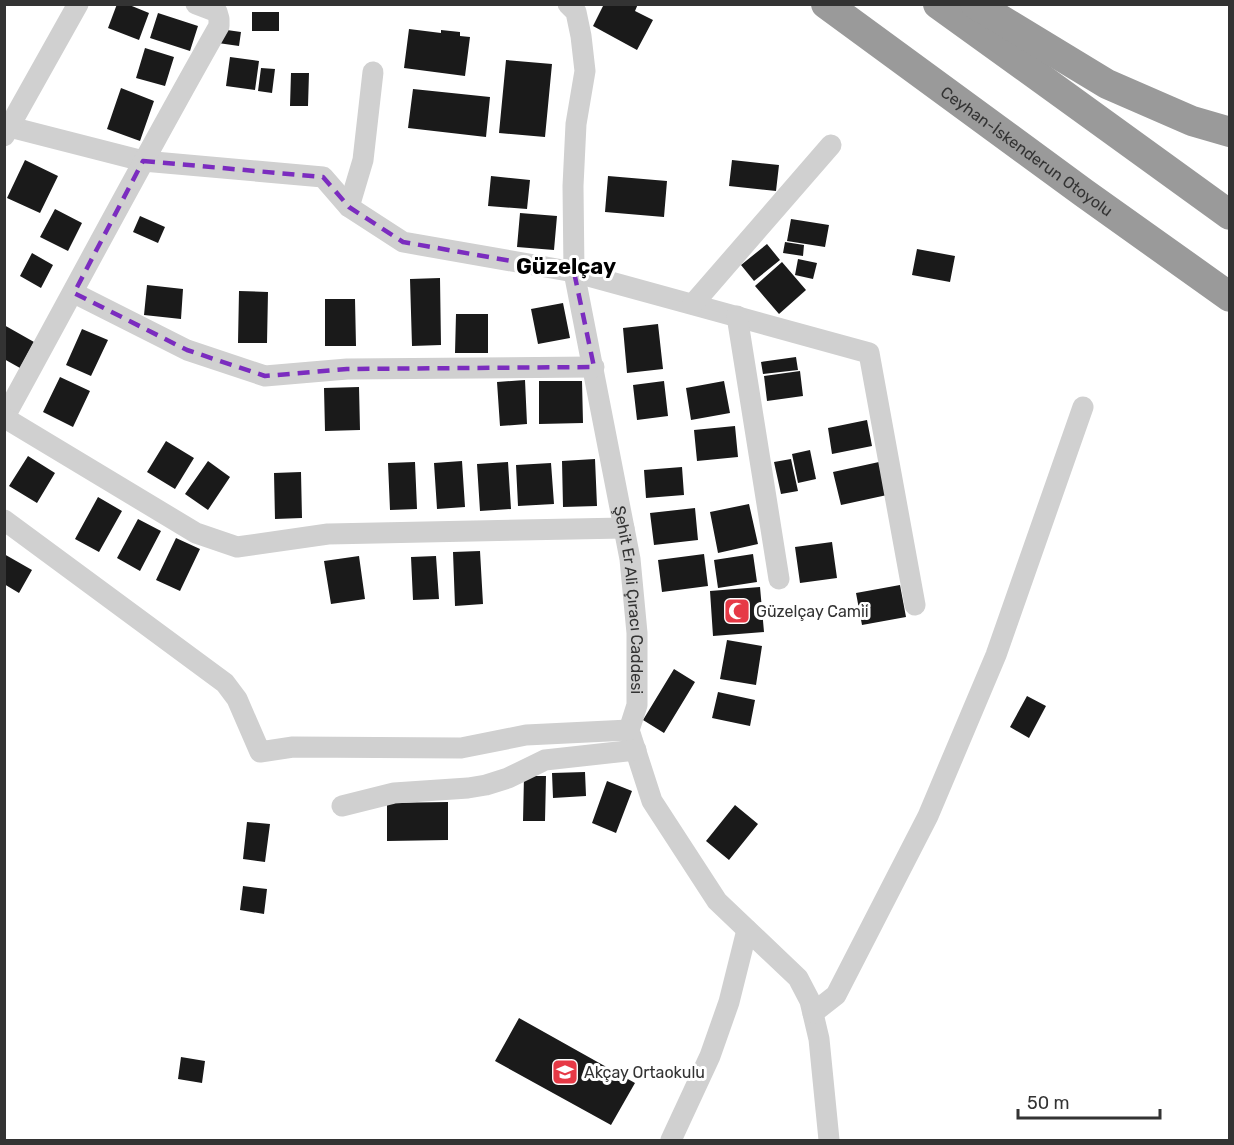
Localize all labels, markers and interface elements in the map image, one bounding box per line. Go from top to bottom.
street label: Ceyhan-İskenderun Otoyolu [937,82,1116,220]
district label: Güzelçay [516,253,616,280]
street label: Şehit Er Ali Çıracı Caddesi [610,504,646,694]
mosque icon: Güzelçay Camii [722,596,752,626]
place label: Güzelçay Camii [756,602,869,621]
school or university icon: Akçay Ortaokulu [550,1057,580,1087]
place label: Akçay Ortaokulu [584,1063,705,1082]
scale bar [1018,1082,1160,1120]
text: 50 m [1027,1092,1070,1114]

